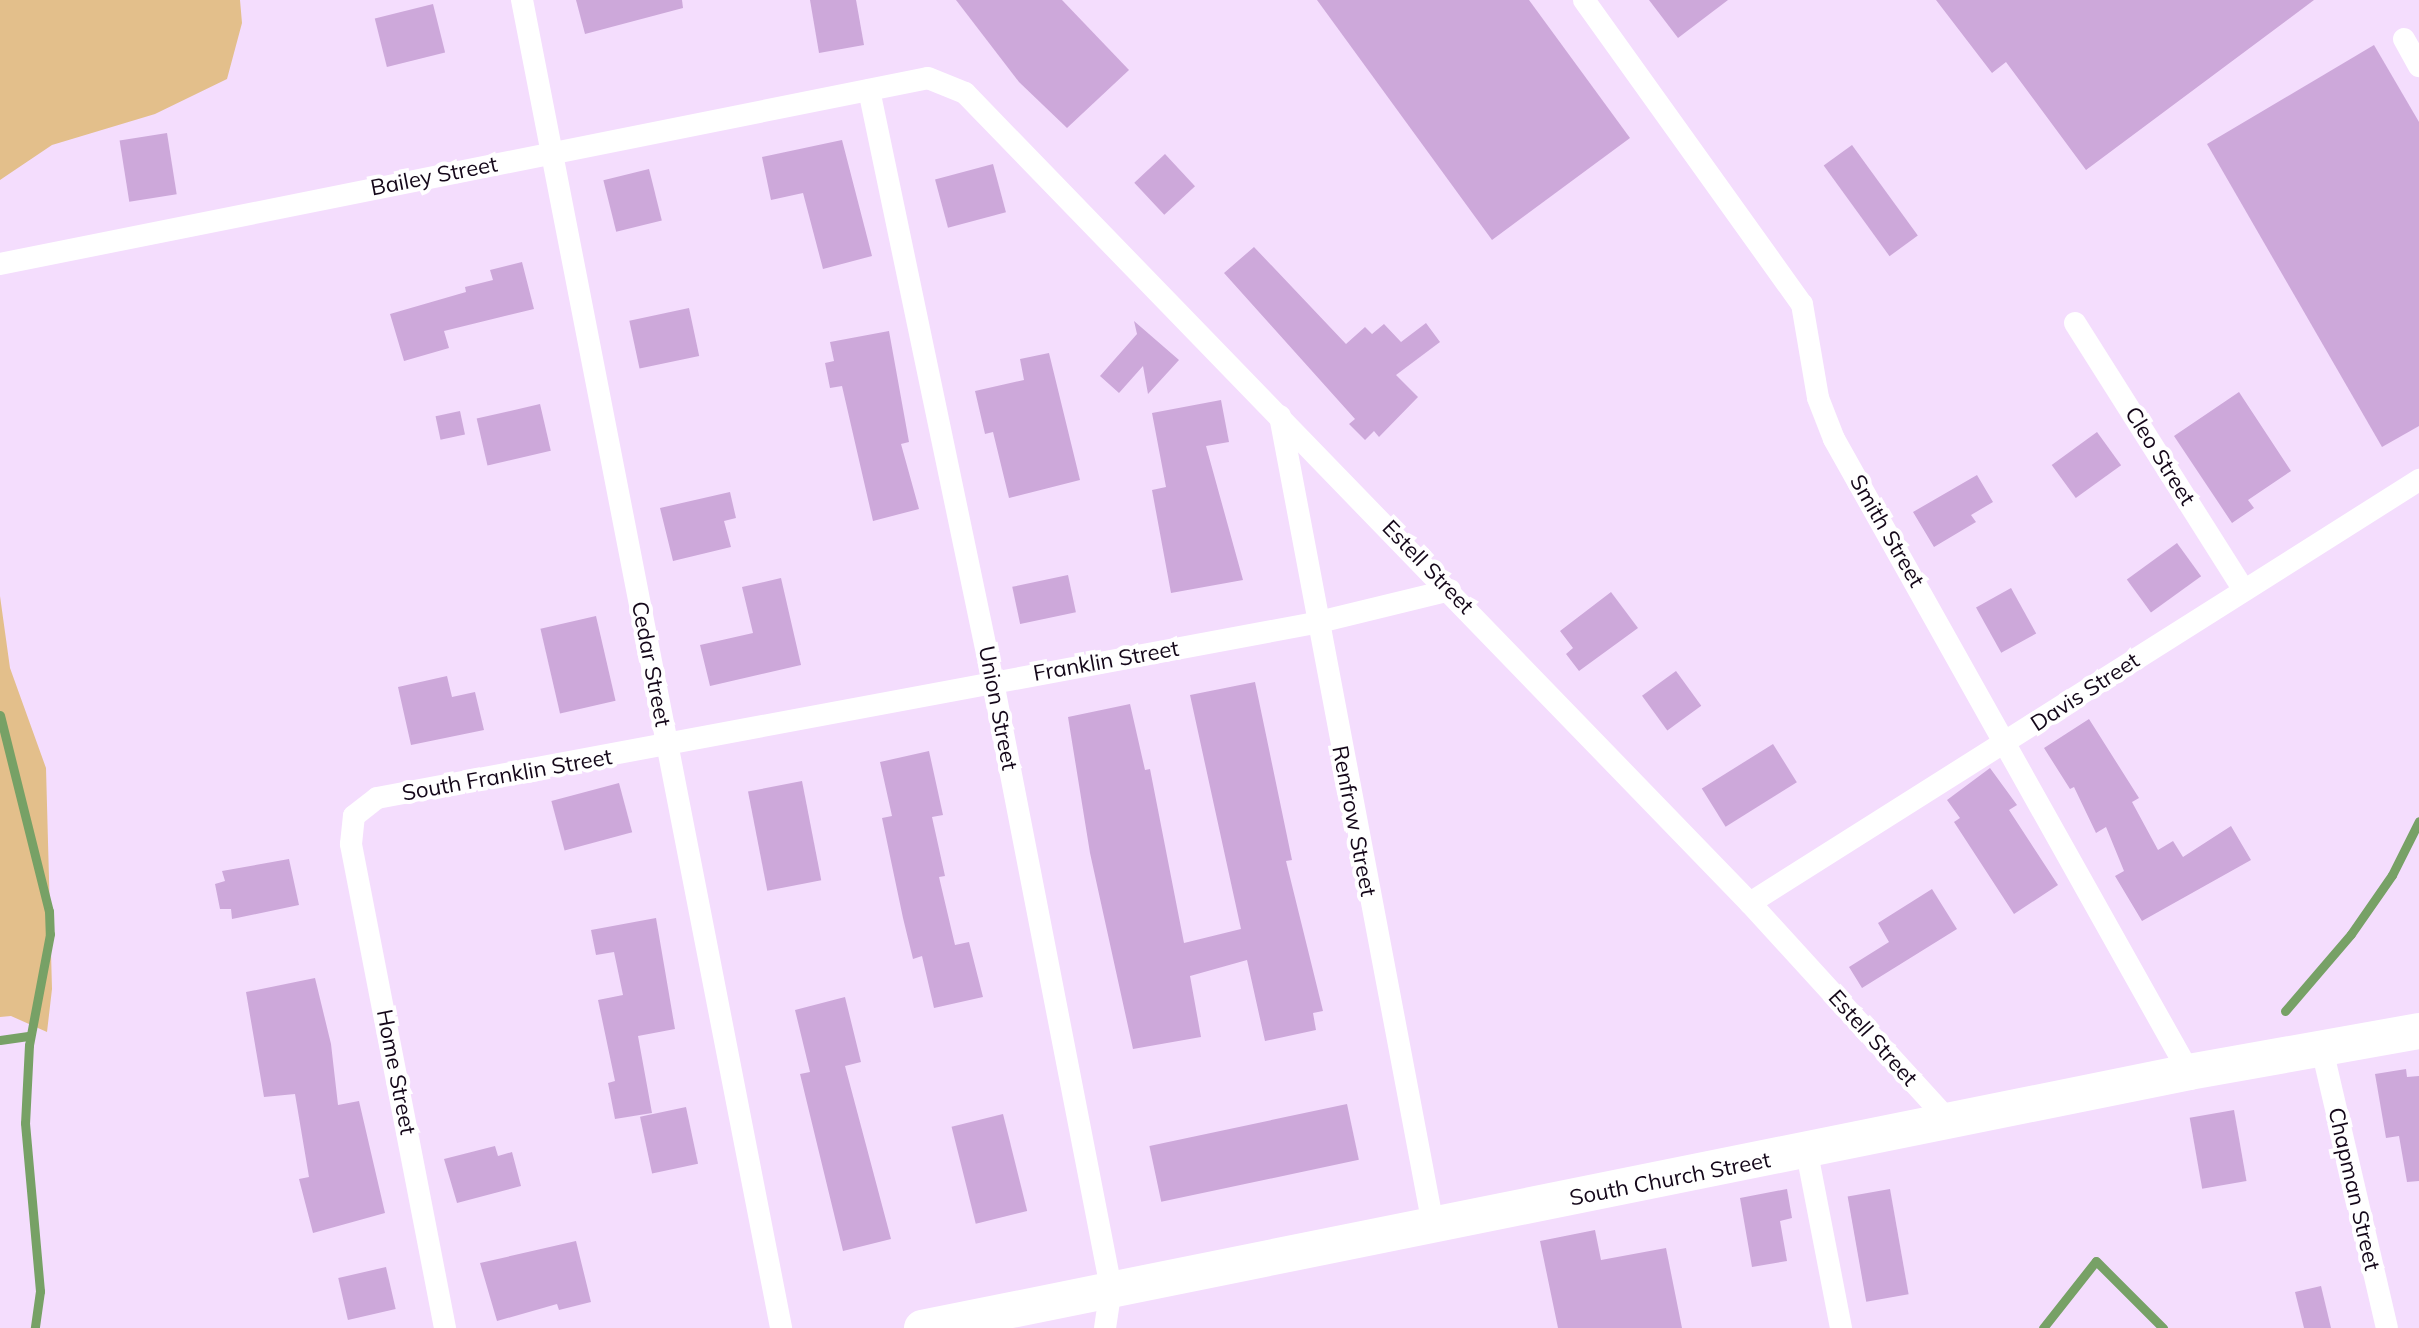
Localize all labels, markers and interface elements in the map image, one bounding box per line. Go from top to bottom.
street label: Bailey Street [368,151,500,201]
street label: Cleo Street [2119,402,2201,510]
street label: Smith Street [1844,470,1930,592]
street label: Estell Street [1377,515,1479,619]
street label: Cedar Street [626,599,676,729]
street label: Franklin Street [1031,635,1181,687]
street label: Union Street [973,644,1023,772]
street label: Davis Street [2026,647,2144,737]
street label: Renfrow Street [1326,743,1382,899]
street label: South Franklin Street [400,744,614,806]
street label: Estell Street [1823,985,1923,1091]
street label: Home Street [371,1007,421,1137]
street label: Chapman Street [2322,1105,2386,1273]
street label: South Church Street [1567,1147,1773,1211]

